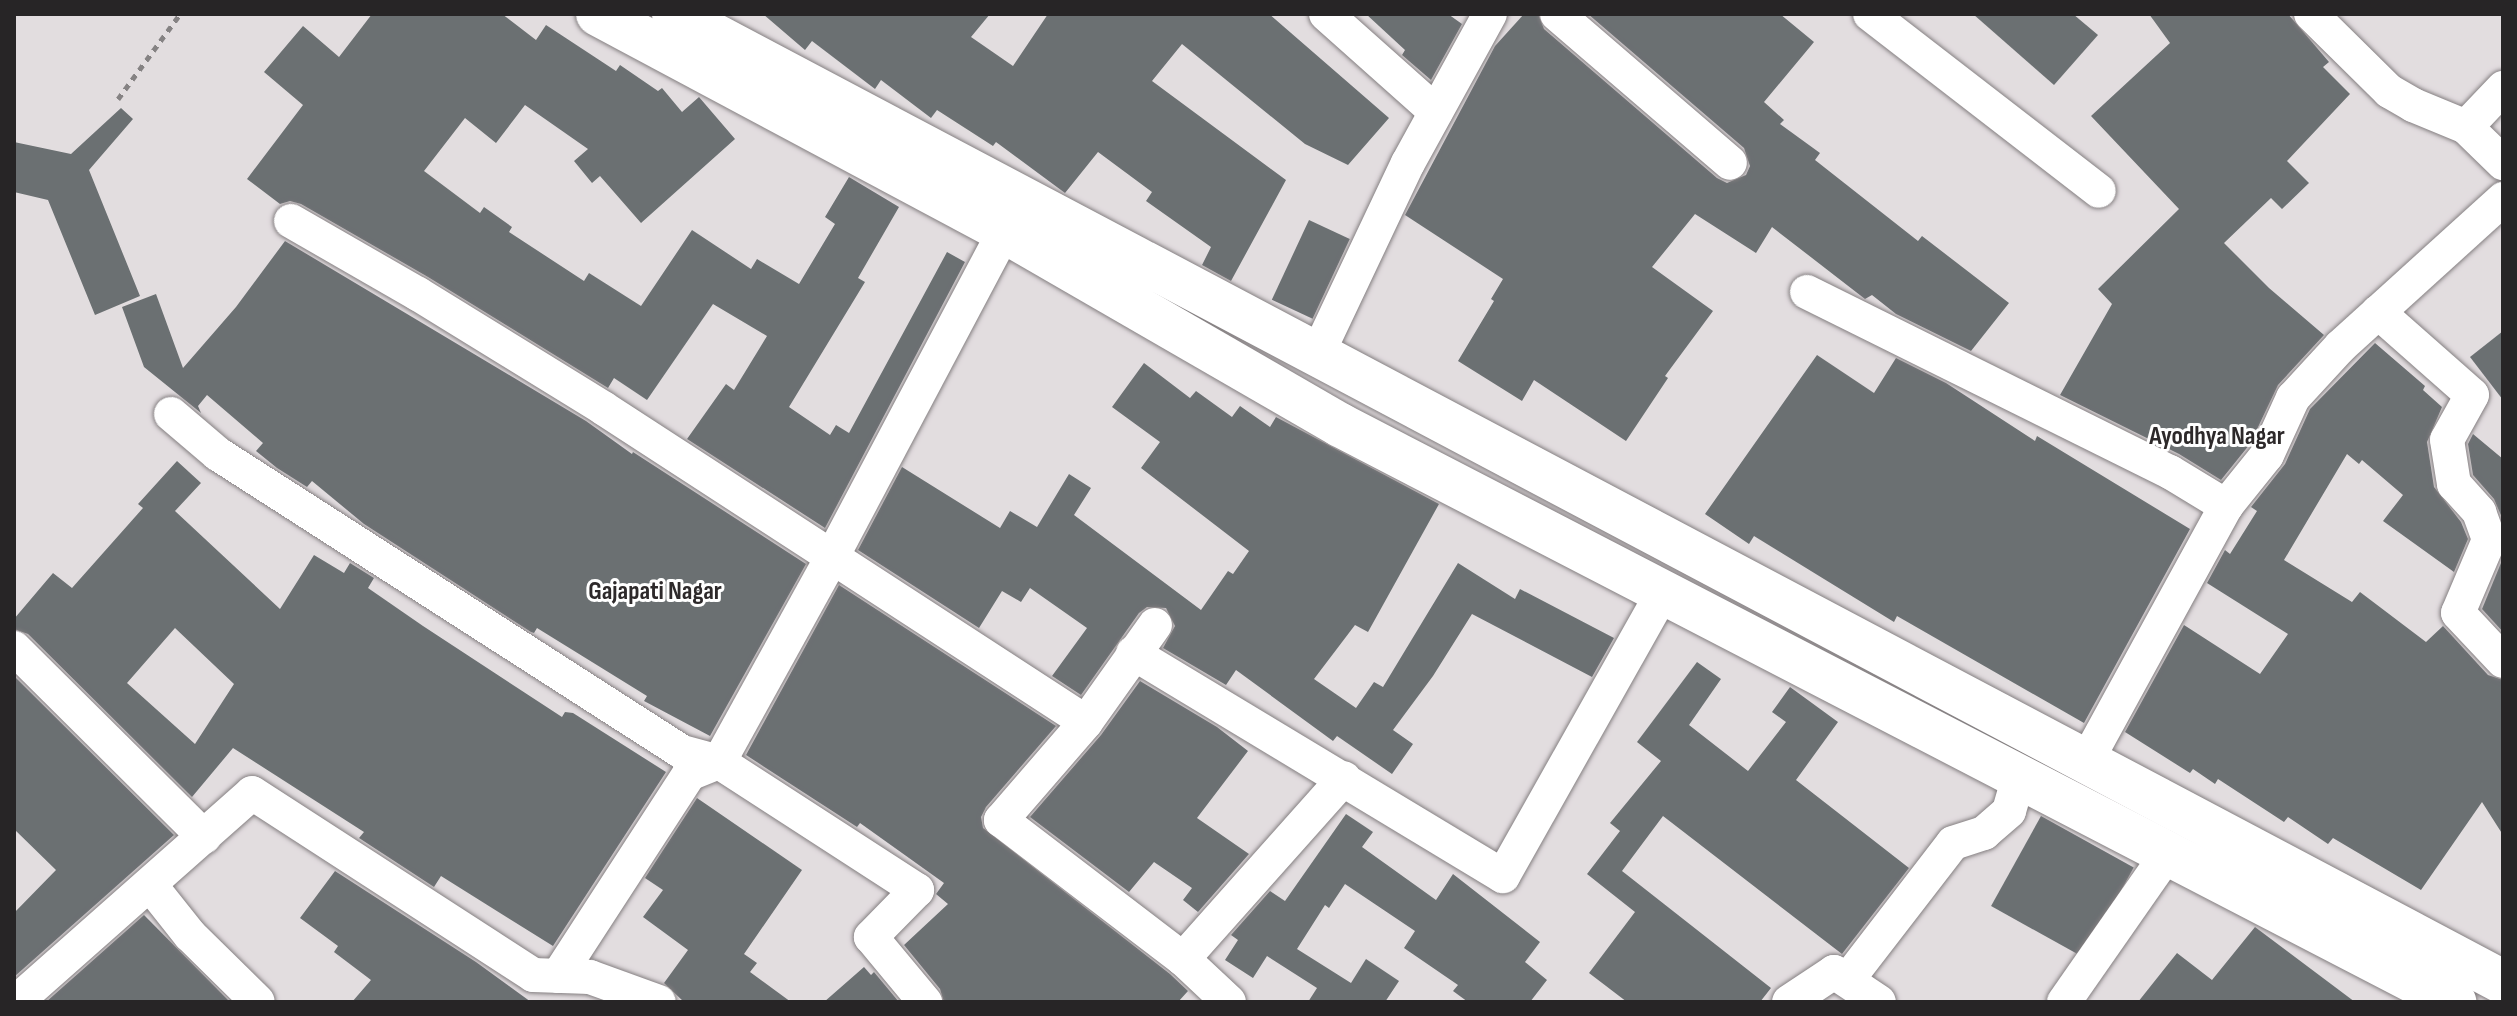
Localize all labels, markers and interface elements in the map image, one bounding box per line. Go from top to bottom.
district label: Ayodhya Nagar [2149,421,2285,453]
district label: Gajapati Nagar [588,576,722,608]

